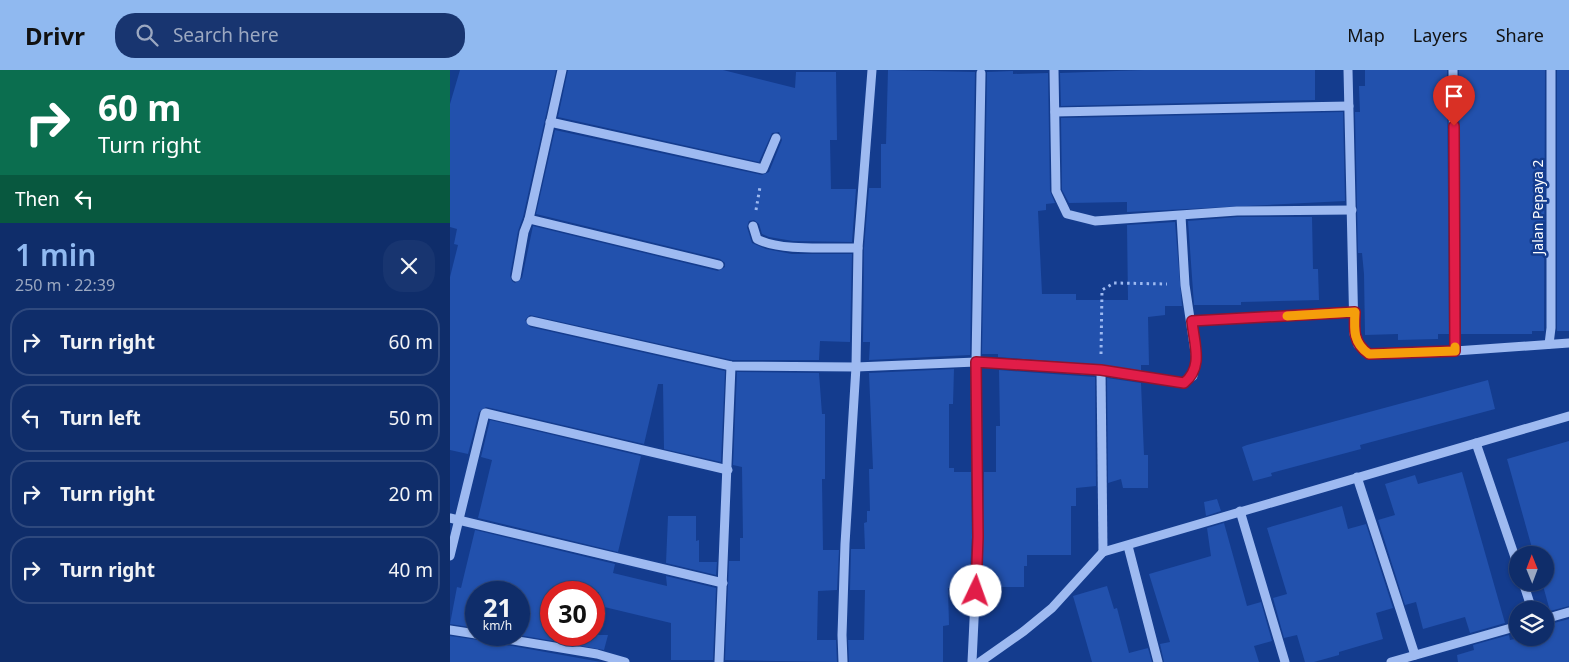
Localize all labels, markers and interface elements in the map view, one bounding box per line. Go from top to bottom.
search box [115,13,465,58]
text: Drivr [25,19,85,52]
icon: search [133,21,161,49]
text: Search here [173,22,279,48]
text: Map [1347,23,1385,47]
text: Layers [1413,23,1468,47]
text: Share [1496,23,1544,47]
pin [1433,75,1475,126]
icon: arrive [1440,82,1468,110]
text: 60 m [98,84,181,131]
icon: right [15,90,80,155]
text: Turn right [98,129,201,159]
street label: Jalan Pepaya 2 [1528,160,1547,256]
icon: left [70,185,98,213]
text: Then [15,186,60,212]
text: 1 min [15,234,96,275]
button: close [383,240,435,292]
text: 250 m · 22:39 [15,274,115,296]
icon: right [17,328,45,356]
text: Turn right [60,329,155,355]
text: 60 m [389,329,433,355]
icon: left [17,404,45,432]
text: Turn left [60,405,141,431]
text: 50 m [389,405,433,431]
icon: right [17,480,45,508]
text: Turn right [60,481,155,507]
text: 20 m [389,481,433,507]
north arrow [1509,546,1554,591]
map controls [1509,546,1554,646]
icon: right [17,556,45,584]
text: Turn right [60,557,155,583]
text: 40 m [389,557,433,583]
position arrow [949,564,1001,616]
speed limit sign: 30 [540,581,605,646]
text: 21 [483,590,512,624]
button: layers [1509,601,1554,646]
text: km/h [483,617,512,634]

